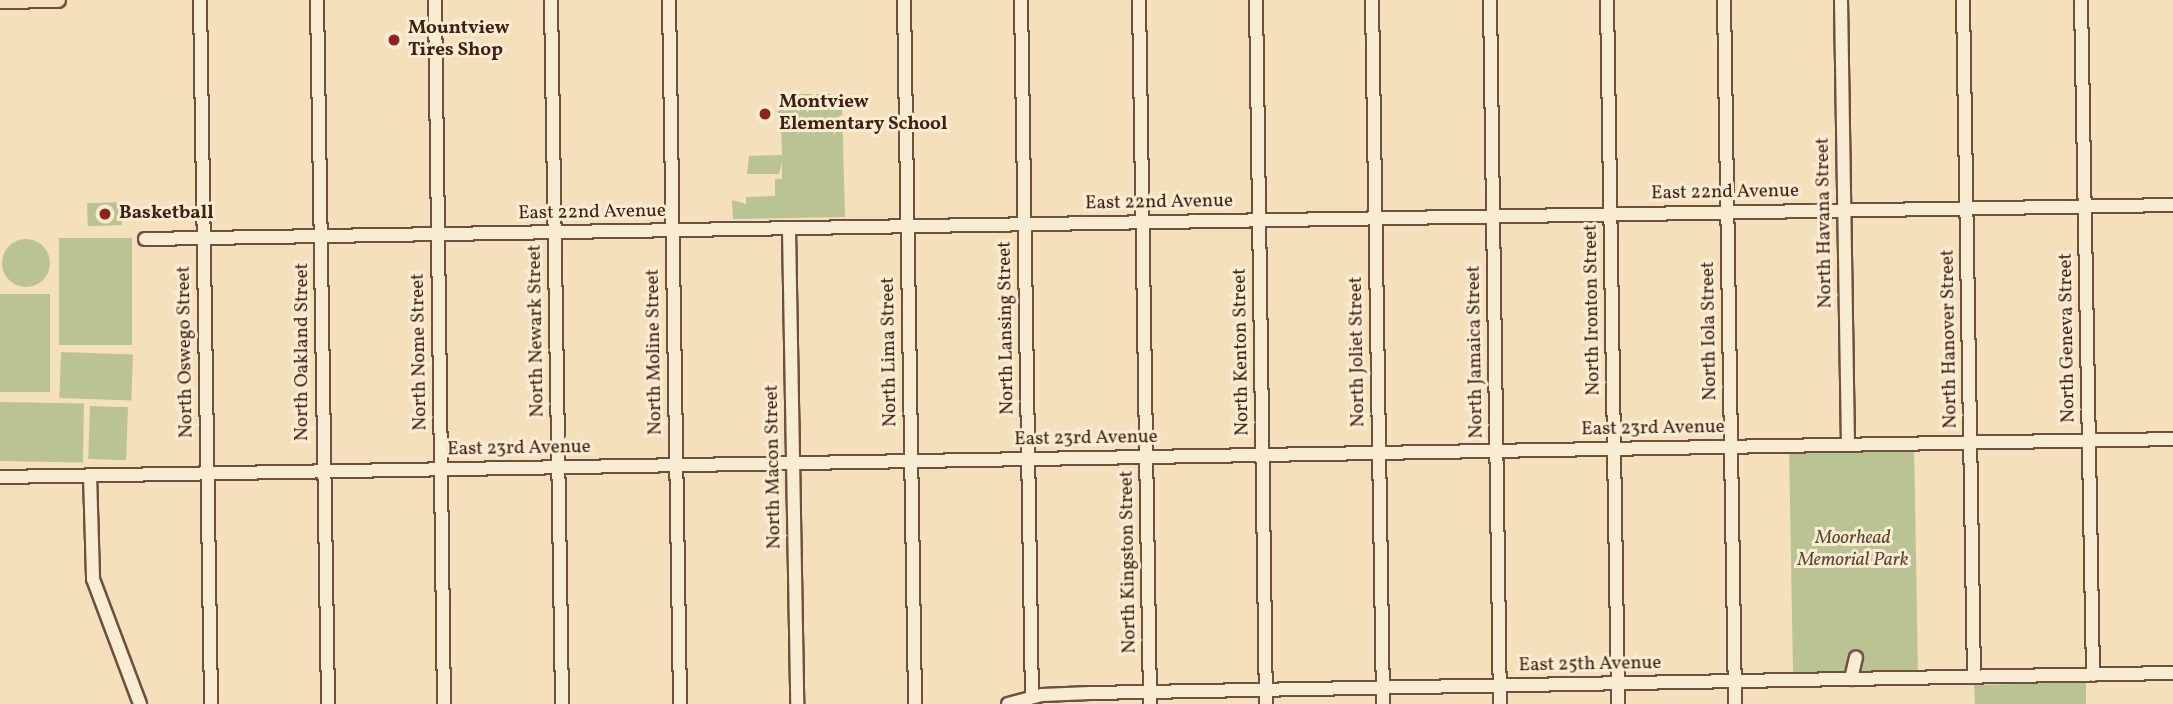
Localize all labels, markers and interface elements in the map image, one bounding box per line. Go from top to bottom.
place label: Mountview Tires Shop [408,18,509,62]
marker: Mountview Tires Shop [386,32,402,48]
place label: Montview Elementary School [779,92,948,136]
marker: Montview Elementary School [757,106,773,122]
street label: North Havana Street [1812,137,1838,309]
street label: East 22nd Avenue [1651,180,1799,206]
street label: East 22nd Avenue [1085,190,1233,216]
street label: East 22nd Avenue [518,200,666,226]
place label: Basketball [119,203,214,225]
marker: Basketball [97,206,113,222]
street label: North Ironton Street [1580,224,1606,396]
street label: North Lansing Street [994,241,1020,415]
street label: North Newark Street [524,244,550,418]
street label: North Hanover Street [1937,249,1963,429]
street label: North Geneva Street [2055,253,2081,423]
street label: North Iola Street [1697,261,1723,401]
street label: North Oakland Street [292,263,314,441]
street label: North Jamaica Street [1463,265,1489,439]
street label: North Oswego Street [173,266,199,438]
street label: North Kenton Street [1229,268,1255,436]
street label: North Moline Street [642,269,668,435]
street label: North Nome Street [407,273,433,431]
street label: North Joliet Street [1345,276,1371,428]
street label: North Lima Street [877,277,903,427]
street label: North Macon Street [761,384,787,550]
street label: East 23rd Avenue [1581,416,1725,442]
street label: East 23rd Avenue [1014,426,1158,452]
street label: East 23rd Avenue [447,436,591,462]
street label: North Kingston Street [1116,470,1142,654]
park label: Moorhead Memorial Park [1797,528,1909,572]
street label: East 25th Avenue [1518,652,1662,678]

